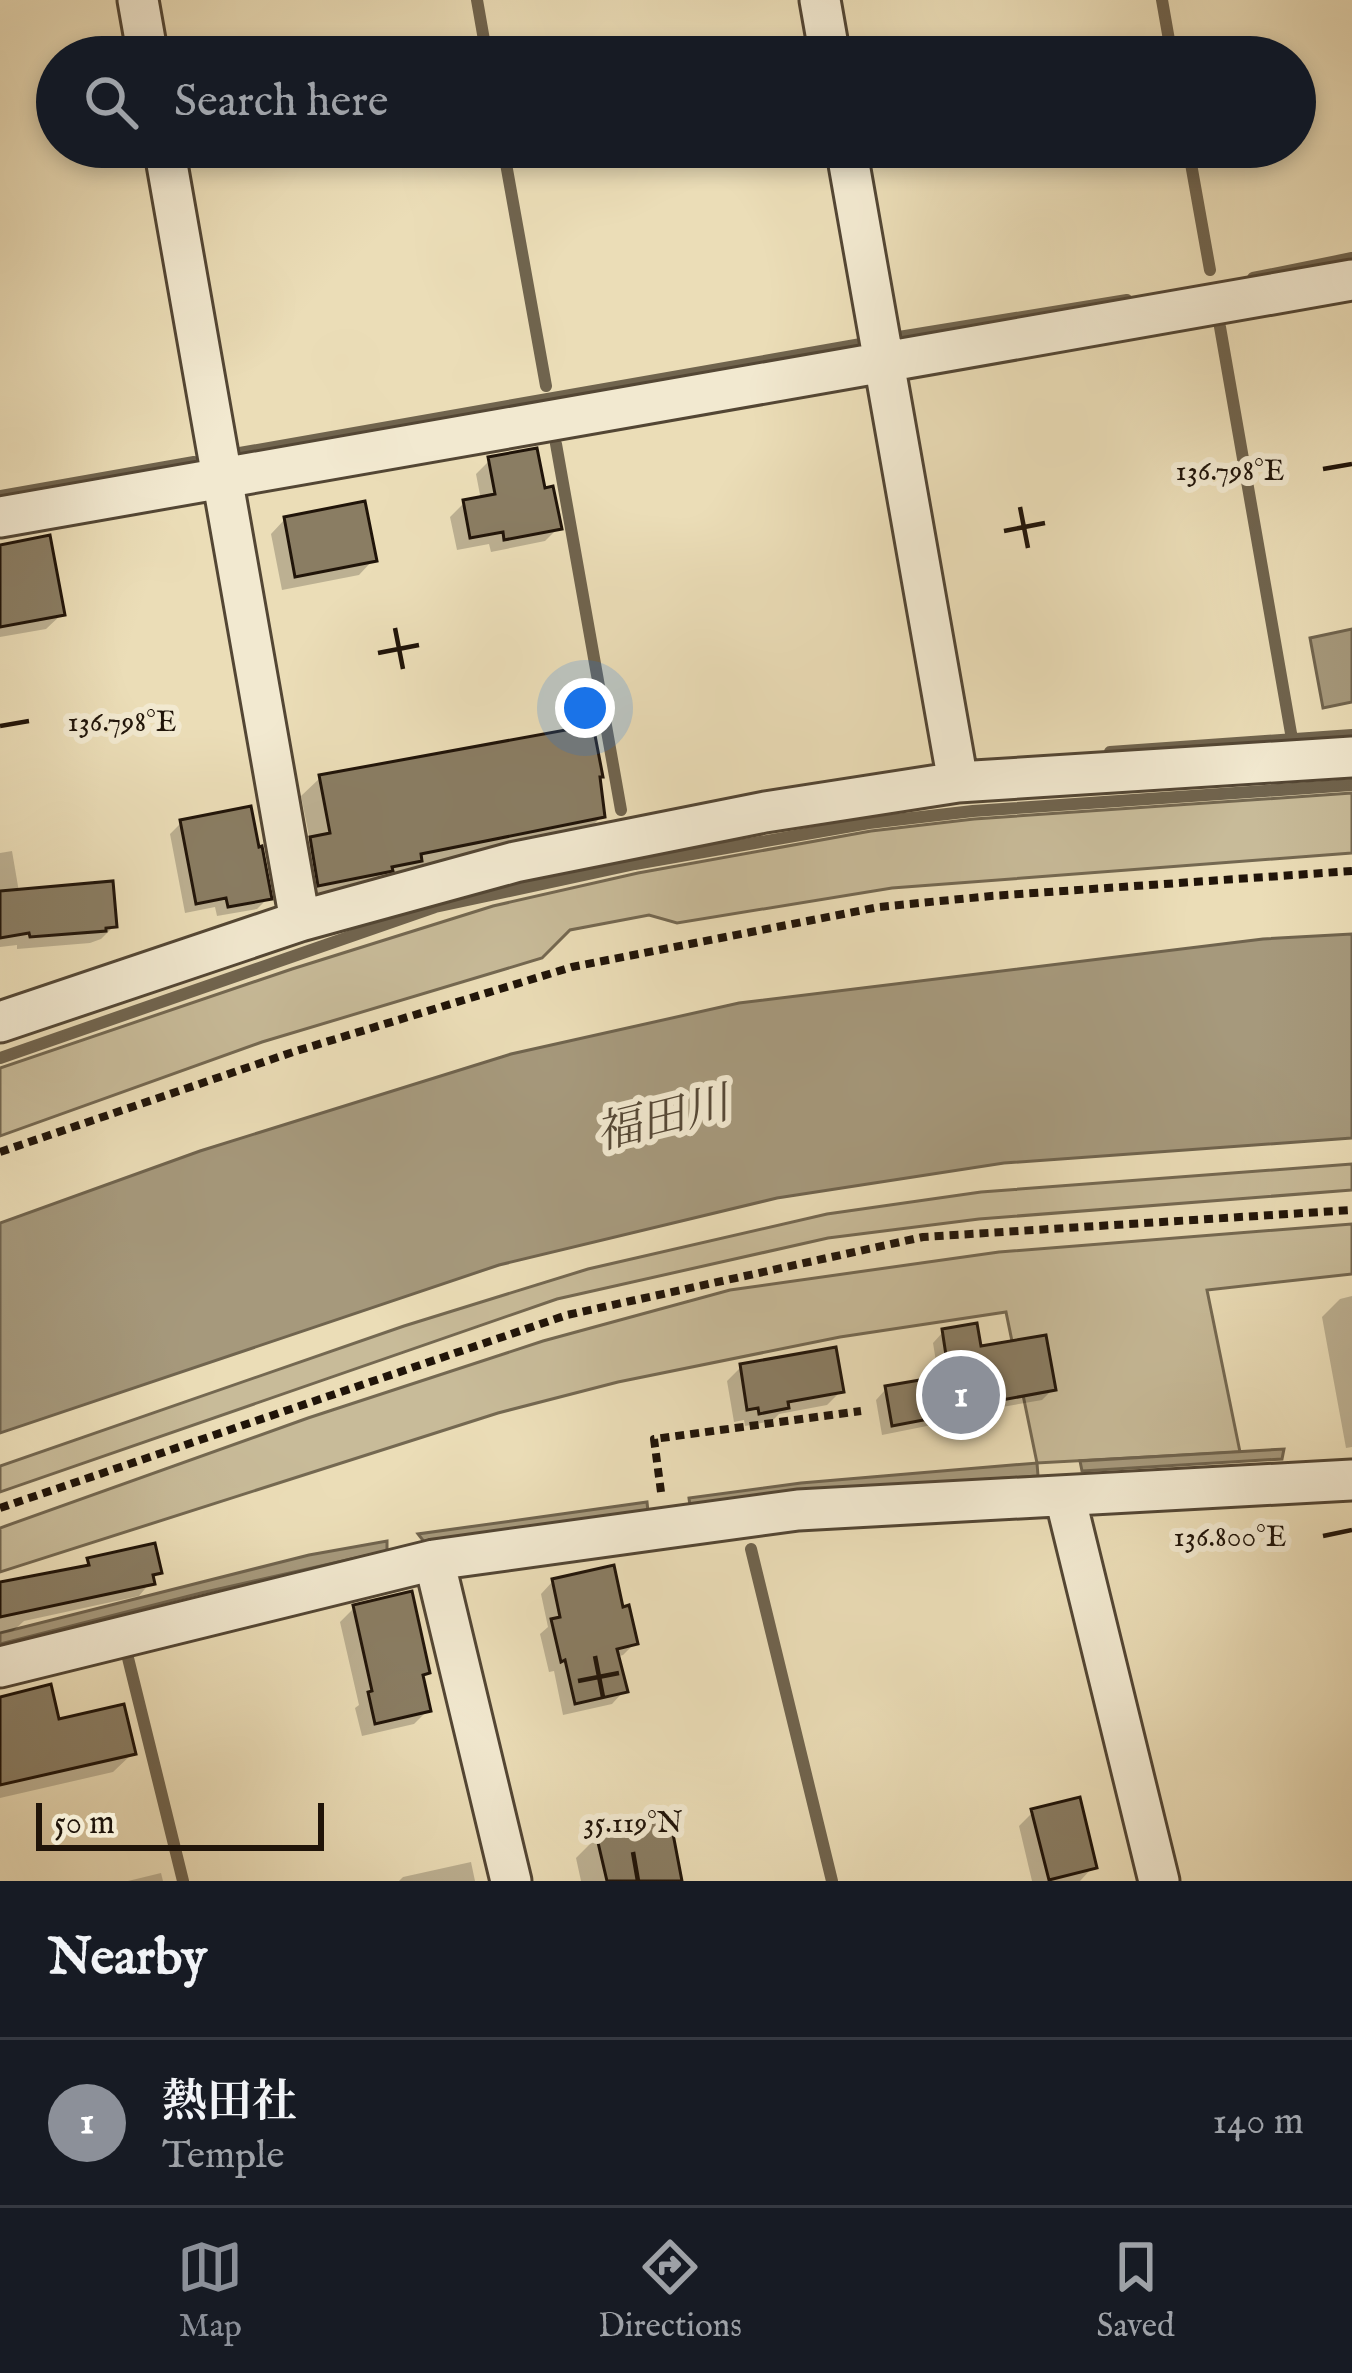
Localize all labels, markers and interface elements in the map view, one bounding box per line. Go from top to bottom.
search box [36,36,1316,168]
icon: search [78,69,144,135]
text: Search here [174,74,388,131]
text: 136.798°E [1175,453,1285,491]
your location [555,678,615,738]
text: 136.798°E [67,704,177,742]
water label: 福田川 [590,1075,740,1164]
pin: 1 [922,1350,1000,1440]
text: 136.800°E [1174,1519,1287,1557]
scale bar [36,1797,324,1850]
text: 50 m [54,1803,115,1845]
text: 35.119°N [583,1805,683,1843]
text: Nearby [48,1927,207,1992]
text: 熱田社 [162,2075,297,2132]
text: 1 [80,2098,94,2147]
text: 140 m [1213,2098,1304,2147]
text: Temple [162,2132,284,2181]
tab: Map [177,2234,243,2348]
tab: Directions [598,2234,742,2348]
tab: Saved [1097,2234,1175,2348]

